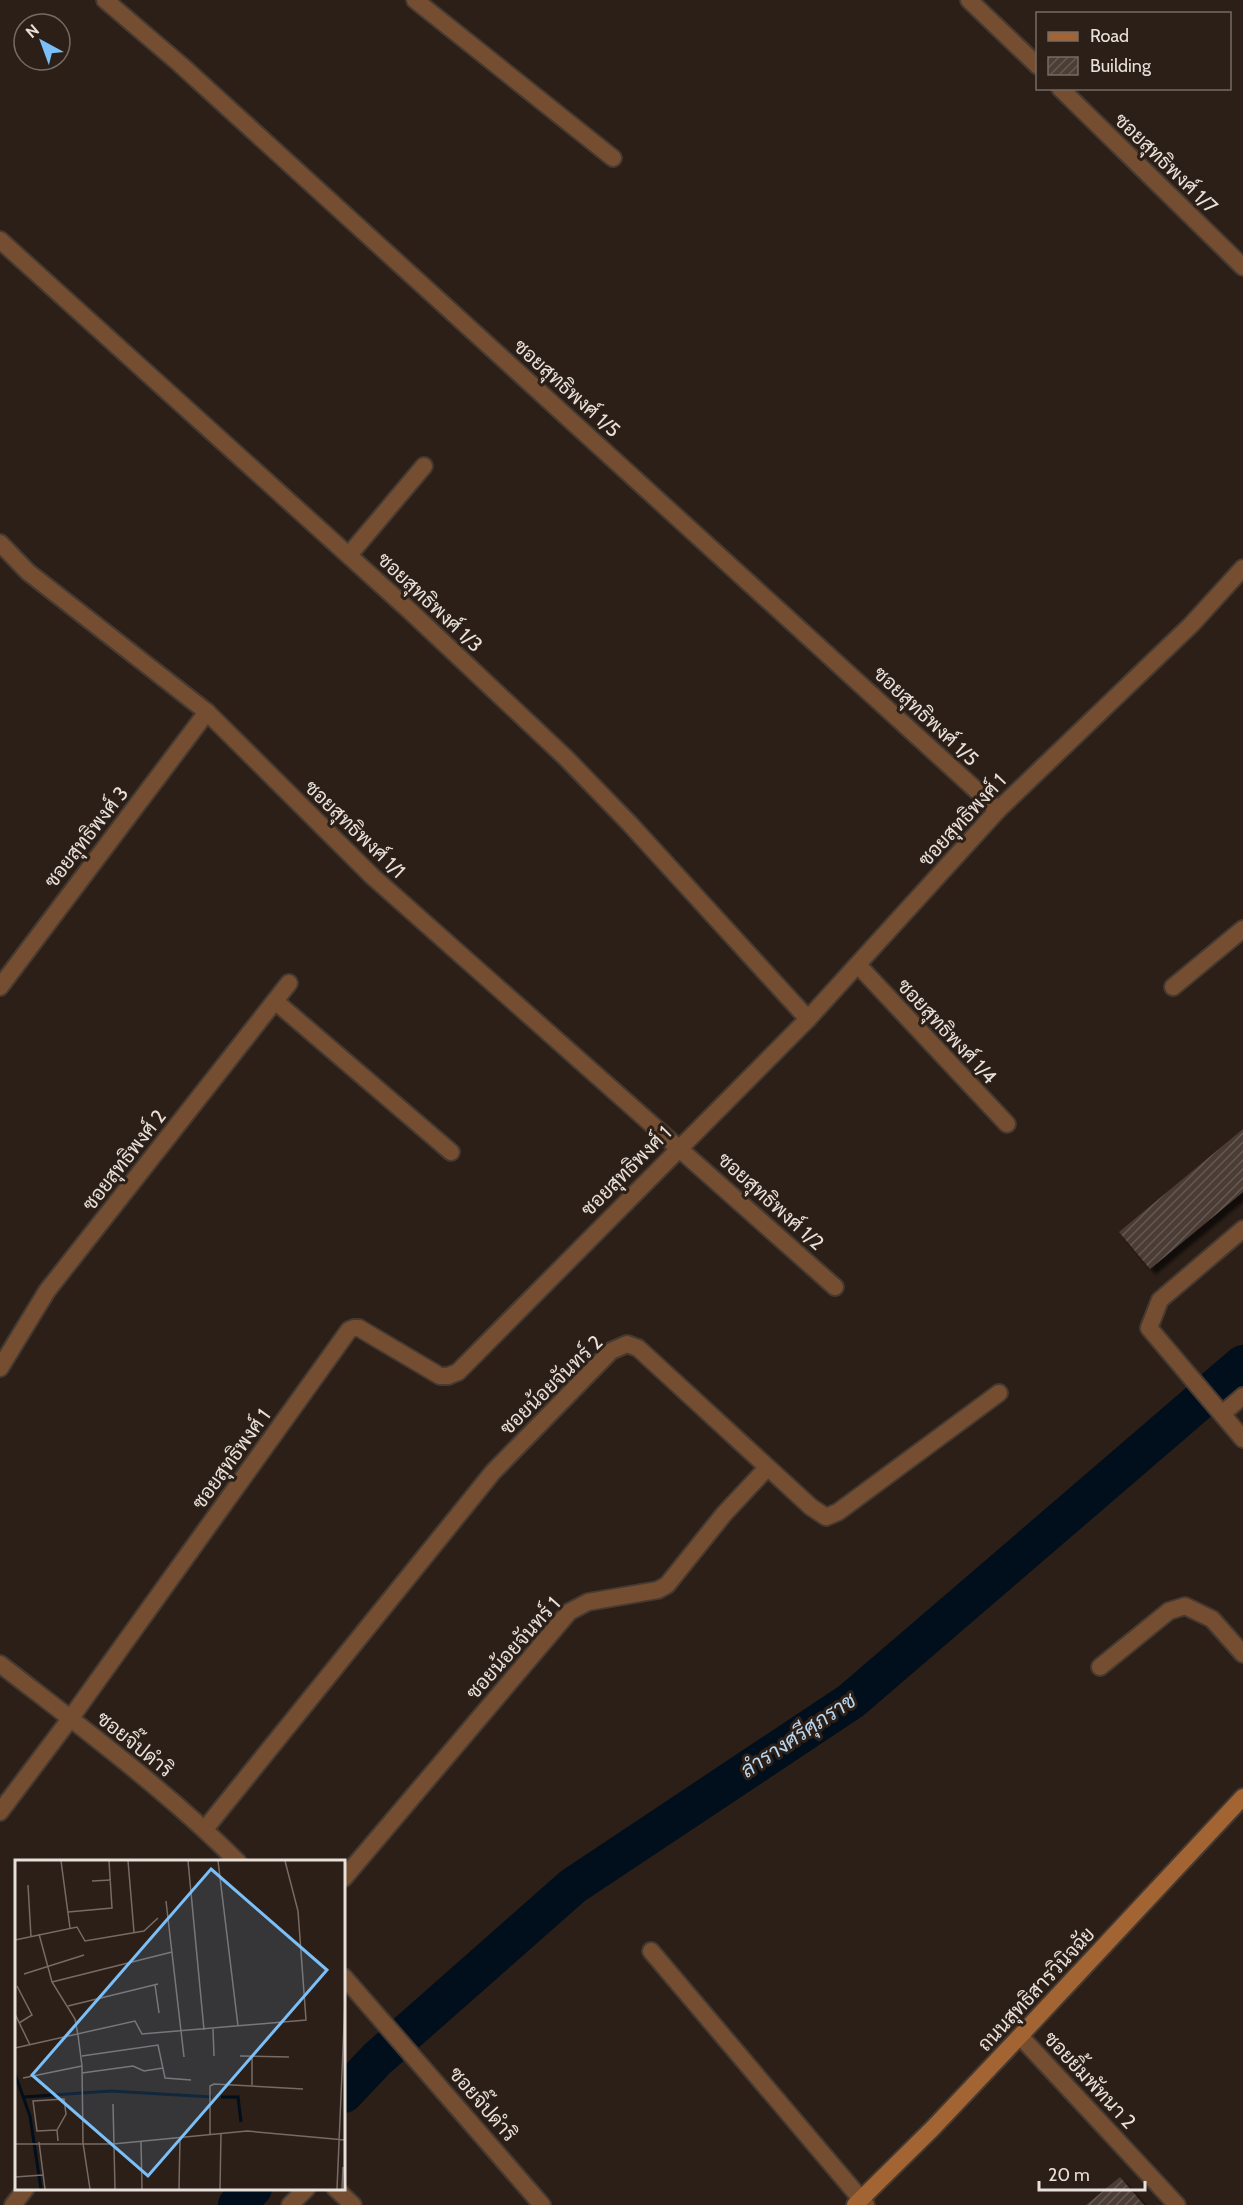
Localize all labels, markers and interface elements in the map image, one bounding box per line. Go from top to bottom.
north arrow [12,12,72,72]
legend [1036,12,1231,90]
text: N [22,20,43,42]
text: Road [1090,25,1129,47]
text: Building [1090,55,1152,77]
street label: ซอยสุทธิพงศ์ 1/7 [1108,106,1224,220]
street label: ซอยสุทธิพงศ์ 1/5 [508,332,626,444]
street label: ซอยสุทธิพงศ์ 1/3 [371,546,489,658]
street label: ซอยสุทธิพงศ์ 1/5 [867,660,985,772]
street label: ซอยสุทธิพงศ์ 1 [912,767,1012,873]
street label: ซอยสุทธิพงศ์ 1/1 [298,774,412,884]
street label: ซอยสุทธิพงศ์ 3 [37,780,135,894]
street label: ซอยสุทธิพงศ์ 1/4 [891,972,1004,1090]
street label: ซอยสุทธิพงศ์ 2 [76,1103,172,1217]
street label: ซอยสุทธิพงศ์ 1 [575,1120,677,1222]
street label: ซอยสุทธิพงศ์ 1/2 [712,1146,830,1256]
street label: ซอยน้อยจันทร์ 2 [493,1329,607,1440]
street label: ซอยสุทธิพงศ์ 1 [185,1403,277,1515]
street label: ซอยน้อยจันทร์ 1 [459,1591,565,1704]
water label: ลำรางศรีศุภราช [736,1687,863,1784]
street label: ซอยจิ๊ปดำริ [92,1702,181,1782]
inset map [15,1860,345,2190]
street label: ถนนสุทธิสารวินิจฉัย [972,1922,1101,2057]
street label: ซอยยิ้มพัทนา 2 [1039,2023,1145,2134]
street label: ซอยจิ๊ปดำริ [444,2058,526,2146]
scale bar [1039,2154,1146,2192]
text: 20 m [1048,2164,1090,2186]

